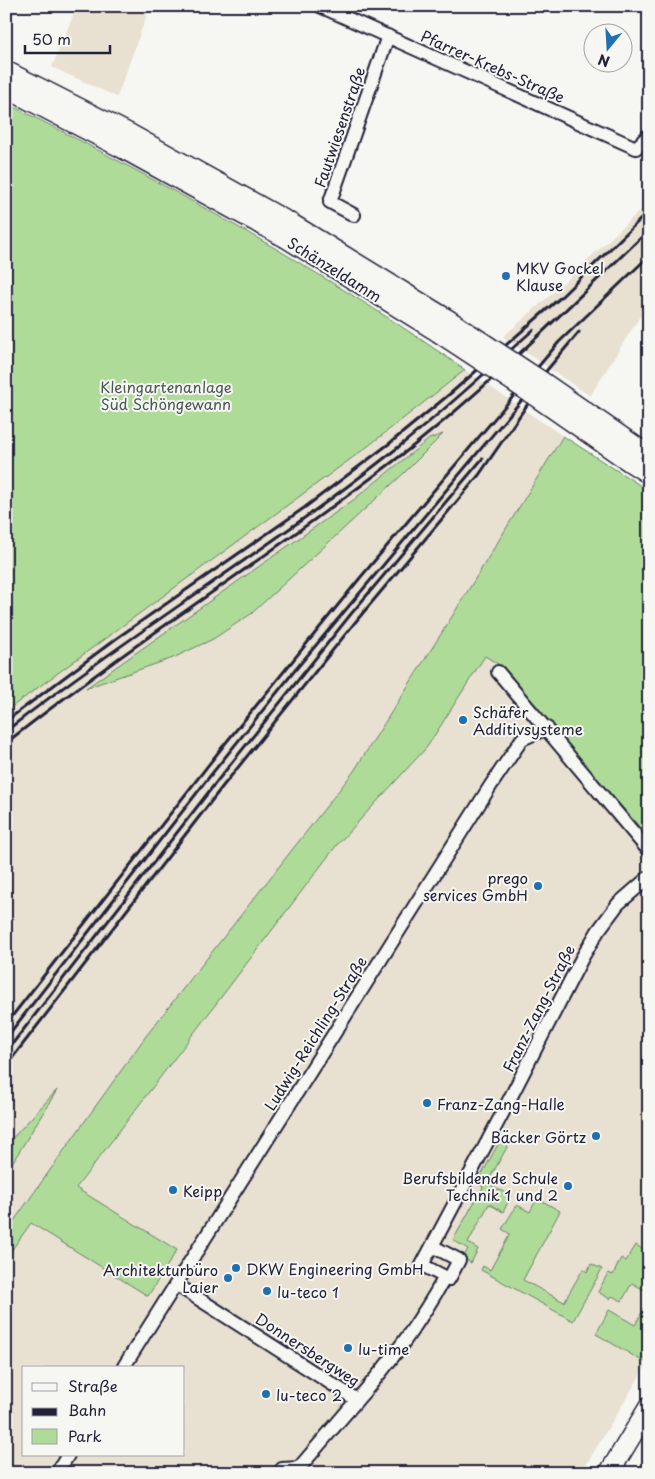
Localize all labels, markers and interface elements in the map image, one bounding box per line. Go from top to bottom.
scale bar [25,22,110,54]
north arrow [582,22,632,72]
street label: Pfarrer-Krebs-Straße [417,24,569,108]
text: 50 m [32,27,71,50]
text: N [595,49,612,73]
street label: Fautwiesenstraße [308,64,370,190]
street label: Schänzeldamm [283,231,387,307]
place label: MKV Gockel Klause [516,256,604,296]
marker: MKV Gockel Klause [500,270,512,282]
park label: Kleingartenanlage Süd Schöngewann [100,375,232,415]
place label: Schäfer Additivsysteme [473,700,583,740]
marker: Schäfer Additivsysteme [457,714,469,726]
place label: prego services GmbH [423,866,528,906]
marker: prego services GmbH [532,880,544,892]
street label: Franz-Zang-Straße [496,940,580,1076]
street label: Ludwig-Reichling-Straße [258,951,372,1115]
place label: Franz-Zang-Halle [437,1092,565,1115]
marker: Franz-Zang-Halle [421,1097,433,1109]
place label: Bäcker Görtz [491,1125,586,1148]
marker: Bäcker Görtz [590,1130,602,1142]
place label: Berufsbildende Schule Technik 1 und 2 [402,1166,558,1206]
place label: Keipp [183,1179,222,1202]
marker: Berufsbildende Schule Technik 1 und 2 [562,1180,574,1192]
marker: Keipp [167,1184,179,1196]
place label: DKW Engineering GmbH [246,1257,424,1280]
place label: Architekturbüro Laier [103,1258,218,1298]
marker: DKW Engineering GmbH [230,1262,242,1274]
marker: Architekturbüro Laier [222,1272,234,1284]
place label: lu-teco 1 [277,1280,339,1303]
marker: lu-teco 1 [261,1285,273,1297]
street label: Donnersbergweg [251,1306,365,1392]
place label: lu-time [358,1337,409,1360]
marker: lu-time [342,1342,354,1354]
legend [22,1366,185,1456]
text: Straße [68,1374,118,1397]
place label: lu-teco 2 [276,1383,342,1406]
marker: lu-teco 2 [260,1388,272,1400]
text: Bahn [68,1398,106,1421]
text: Park [68,1424,102,1447]

